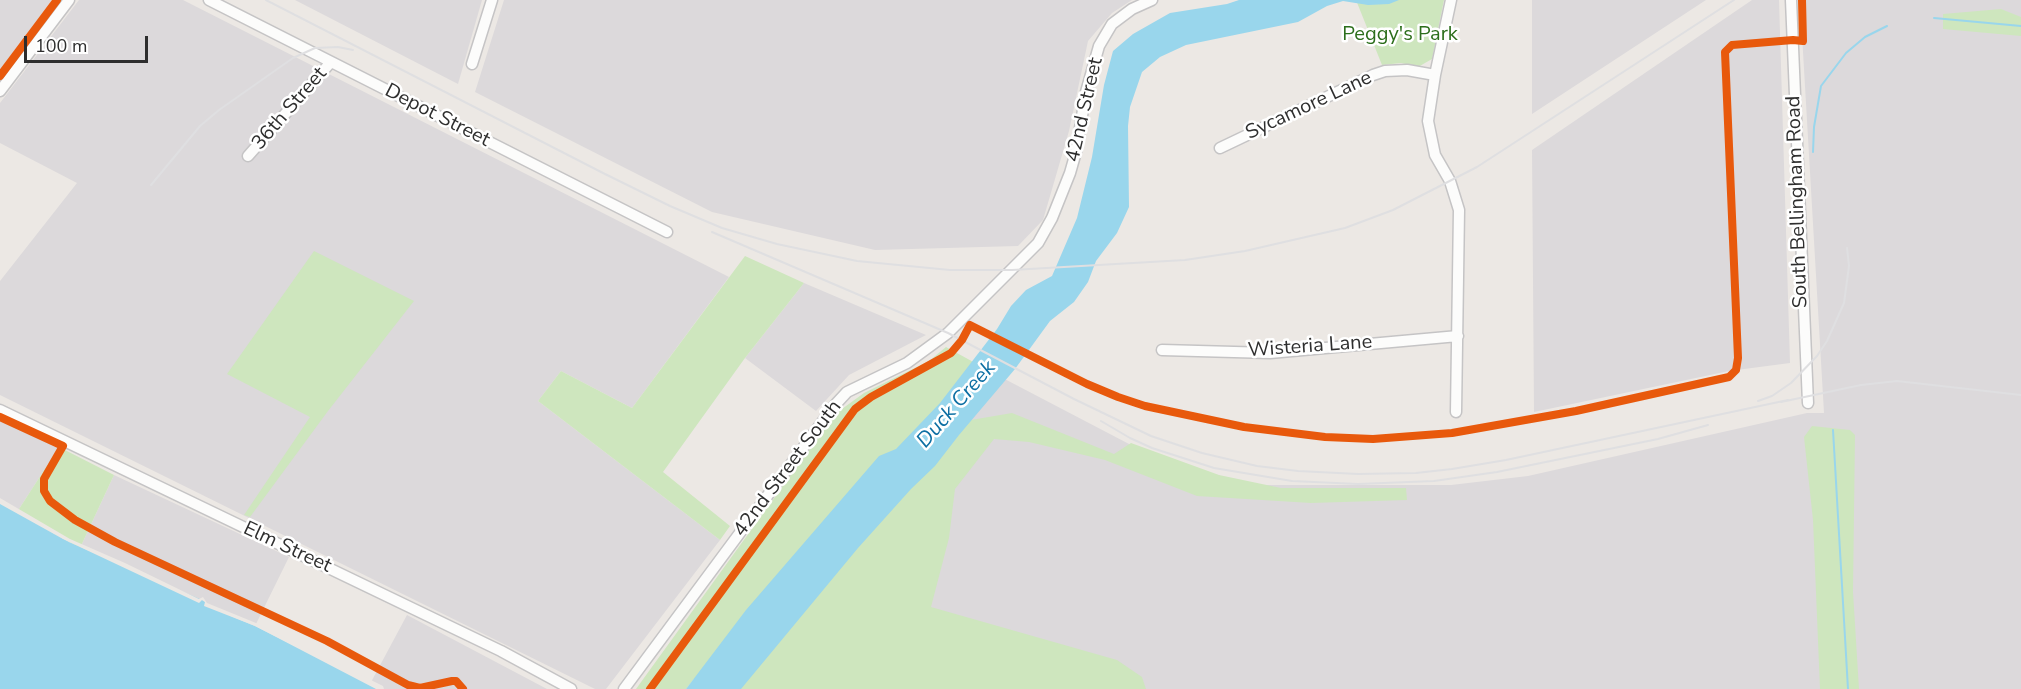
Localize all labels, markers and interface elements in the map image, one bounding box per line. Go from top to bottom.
park label: Peggy's Park [1342,23,1458,47]
scale bar [27,24,152,62]
text: 100 m [35,34,87,58]
street label: 42nd Street [1061,55,1109,165]
street label: 36th Street [247,63,333,155]
street label: Sycamore Lane [1242,66,1376,146]
street label: Depot Street [380,79,494,153]
street label: South Bellingham Road [1782,95,1814,309]
street label: Wisteria Lane [1247,331,1373,363]
water label: Duck Creek [912,356,1002,454]
street label: 42nd Street South [729,396,847,542]
street label: Elm Street [239,517,335,579]

